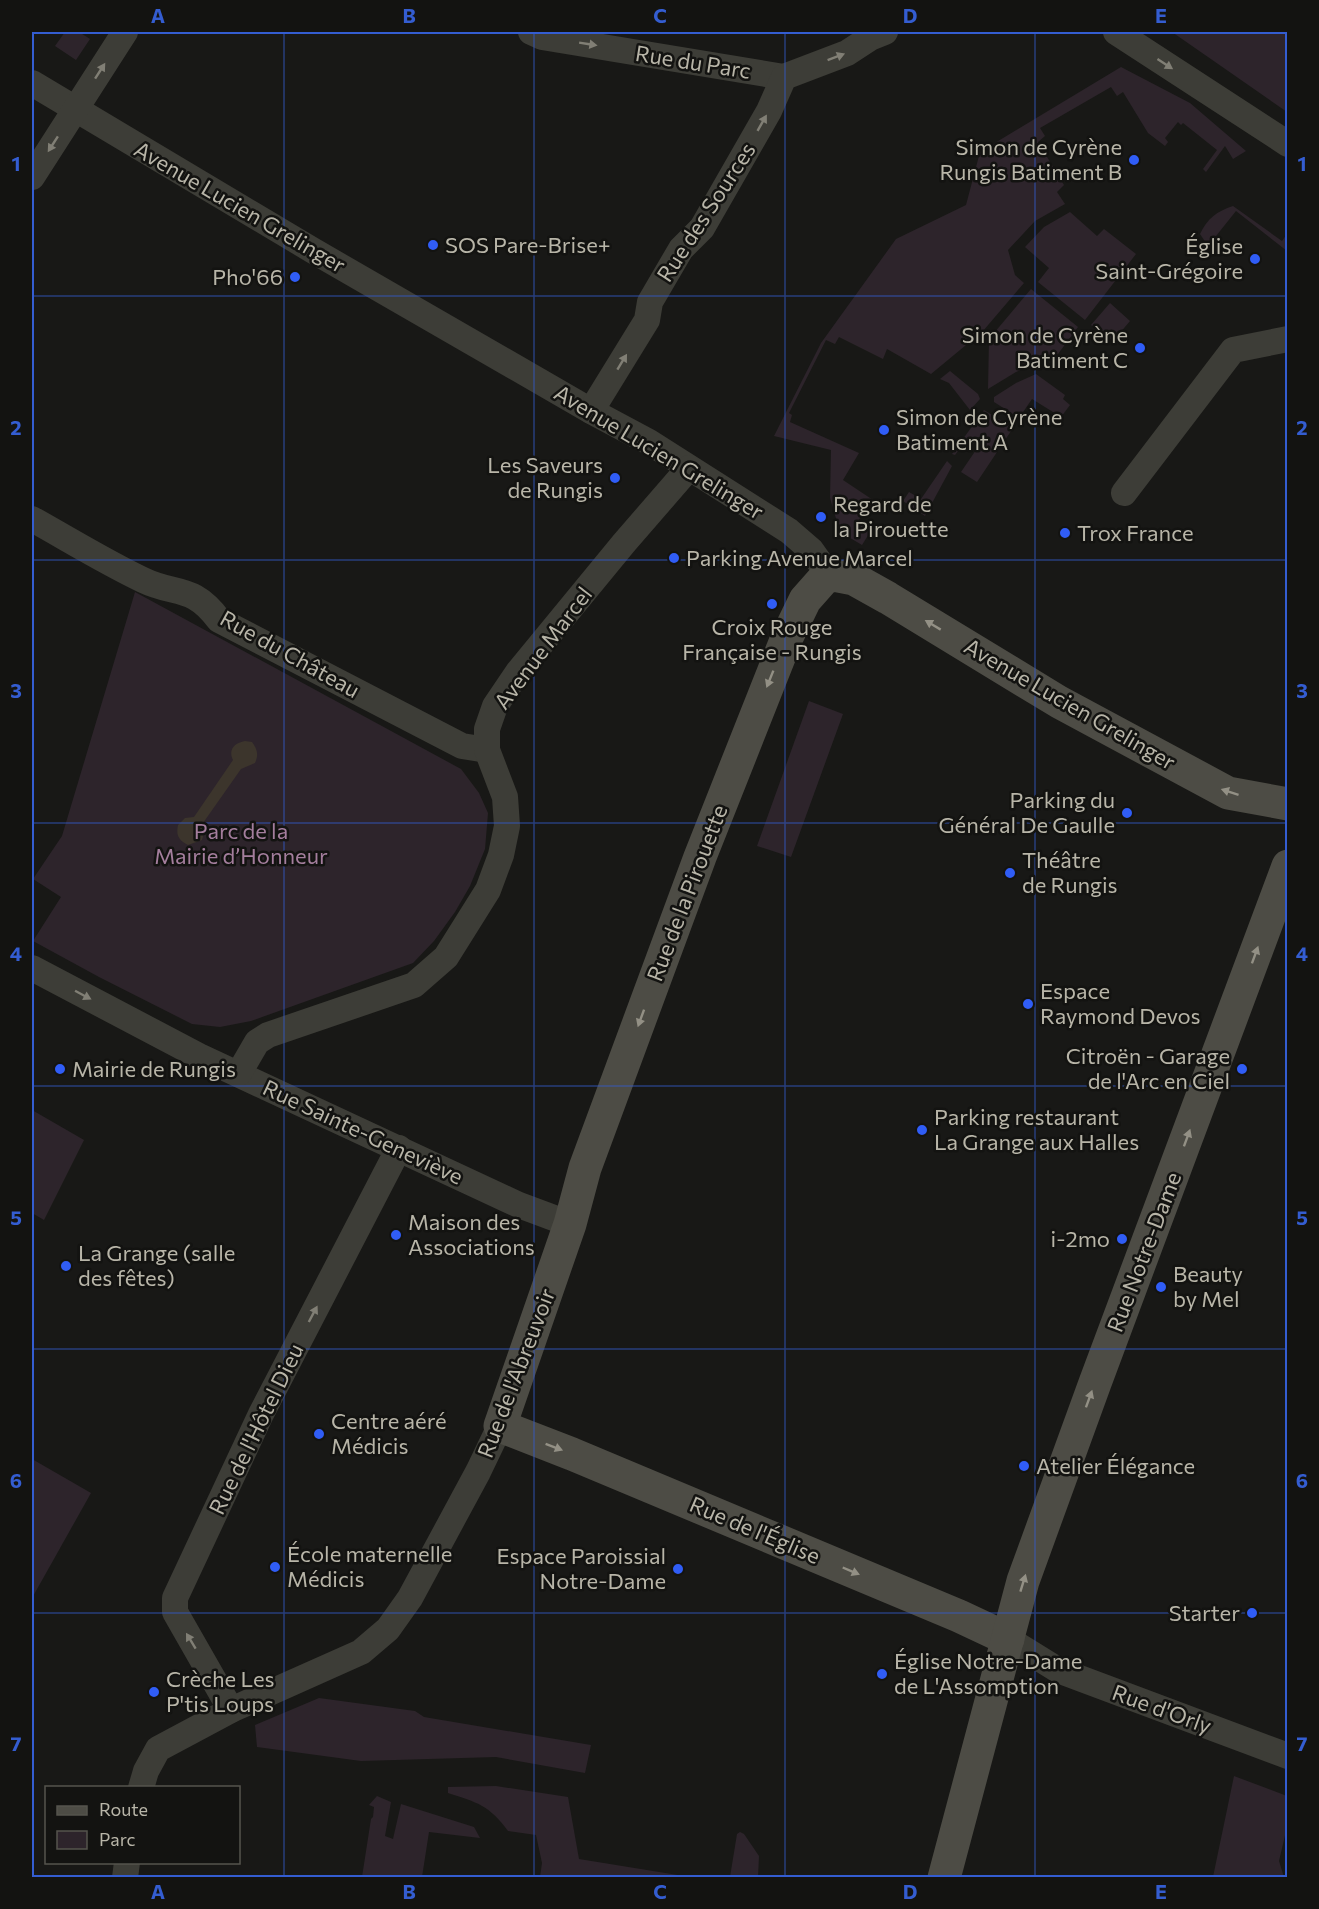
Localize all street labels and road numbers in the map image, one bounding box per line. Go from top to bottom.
street label: Rue du Parc [633,39,753,84]
street label: Avenue Lucien Grelinger [130,135,351,278]
street label: Rue des Sources [651,137,761,286]
street label: Avenue Lucien Grelinger [550,378,769,525]
street label: Avenue Marcel [488,581,597,714]
street label: Rue du Château [216,604,365,703]
street label: Avenue Lucien Grelinger [960,632,1181,775]
street label: Rue de la Pirouette [640,801,733,985]
street label: Rue Sainte-Geneviève [259,1073,468,1190]
street label: Rue Notre-Dame [1101,1168,1186,1336]
street label: Rue de l'Abreuvoir [471,1284,560,1461]
street label: Rue de l'Hôtel Dieu [202,1339,309,1519]
street label: Rue de l'Église [686,1490,825,1569]
street label: Rue d'Orly [1109,1678,1215,1739]

